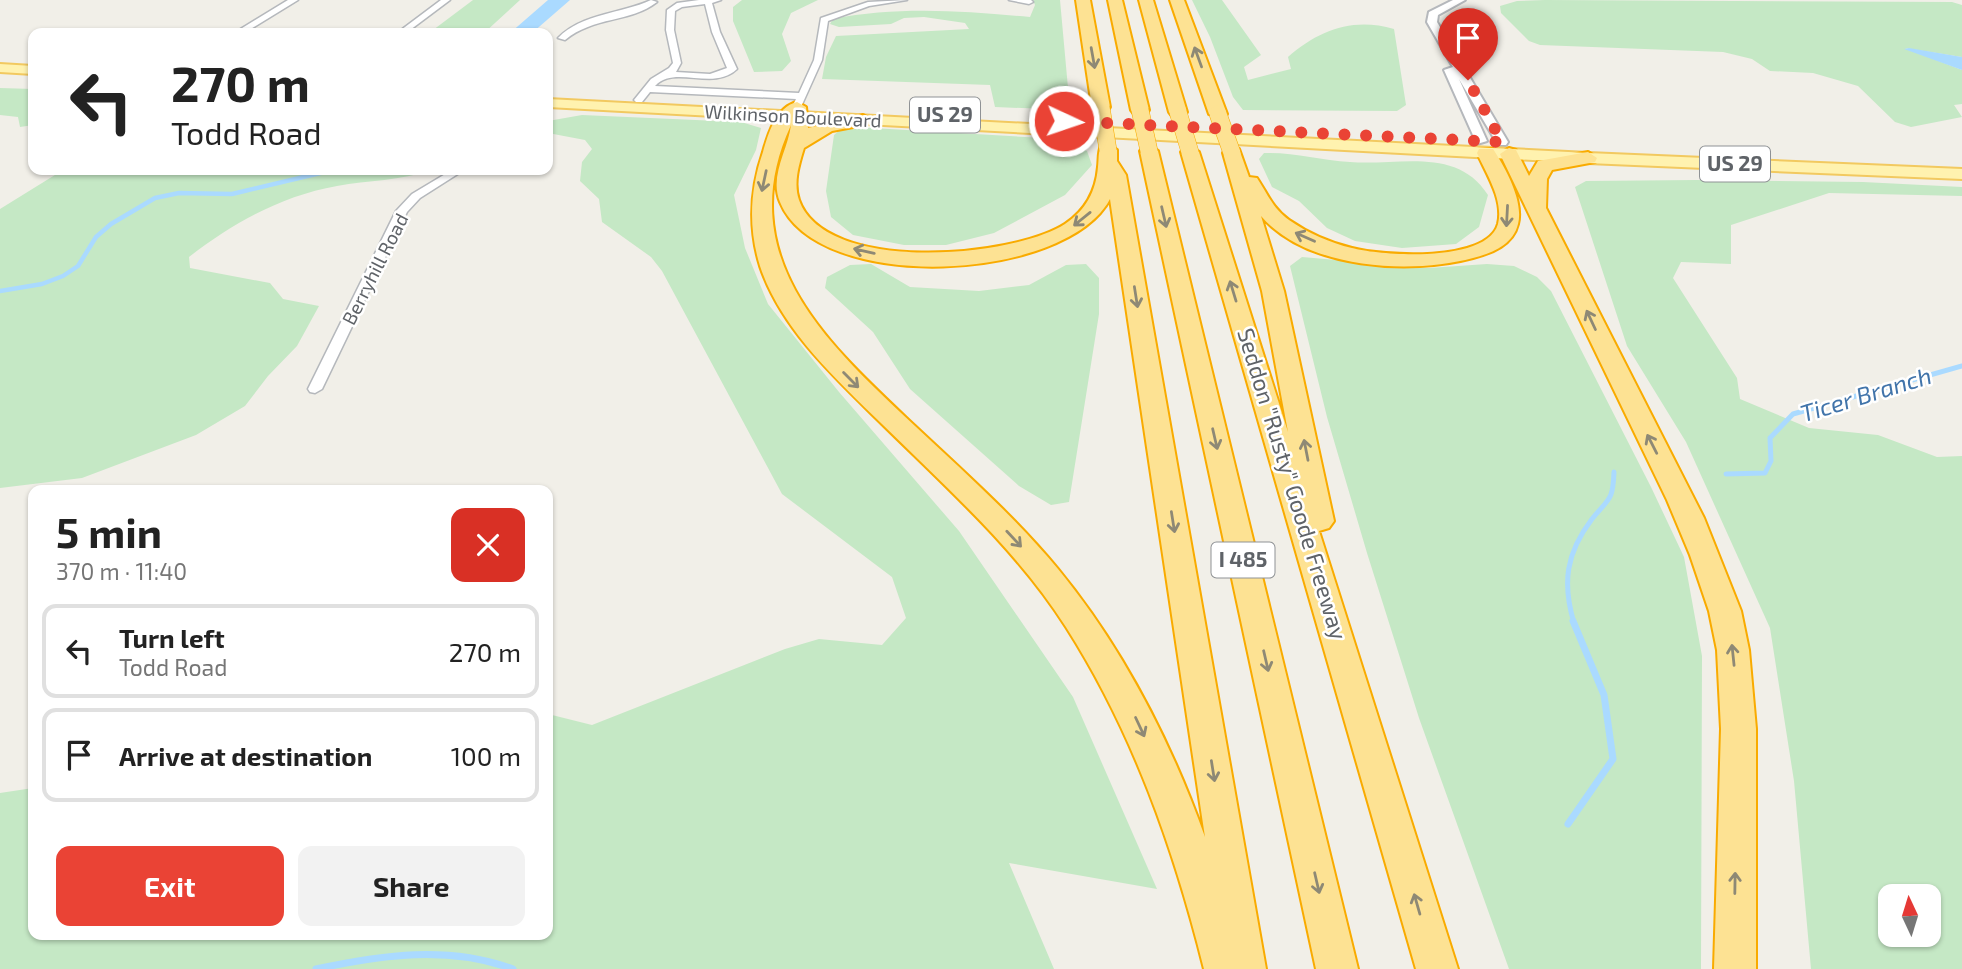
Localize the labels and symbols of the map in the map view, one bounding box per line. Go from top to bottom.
pin [1438,8,1498,80]
one-way arrow [1087,46,1100,69]
one-way arrow [1190,47,1203,69]
position arrow [1027,84,1101,158]
road number: US 29 [910,97,980,132]
street label: Wilkinson Boulevard [704,99,882,132]
road number: US 29 [1700,146,1770,182]
one-way arrow [756,169,770,192]
one-way arrow [1501,204,1514,227]
one-way arrow [1158,205,1172,228]
street label: Berryhill Road [337,209,412,328]
one-way arrow [1074,211,1092,226]
one-way arrow [1294,230,1316,243]
one-way arrow [853,243,876,257]
one-way arrow [1225,281,1238,303]
one-way arrow [1130,285,1143,308]
one-way arrow [1583,310,1597,331]
street label: Seddon "Rusty" Goode Freeway [1232,324,1354,643]
water label: Ticer Branch [1796,360,1935,427]
one-way arrow [842,371,859,388]
one-way arrow [1209,427,1222,450]
one-way arrow [1645,434,1658,455]
one-way arrow [1298,439,1312,462]
one-way arrow [1167,510,1180,533]
one-way arrow [1005,530,1022,547]
road number: I 485 [1212,542,1274,578]
one-way arrow [1726,644,1739,667]
one-way arrow [1260,649,1273,672]
one-way arrow [1134,716,1147,737]
one-way arrow [1207,759,1220,782]
one-way arrow [1311,871,1324,894]
one-way arrow [1728,871,1742,894]
north arrow [1878,884,1941,947]
one-way arrow [1410,893,1423,915]

